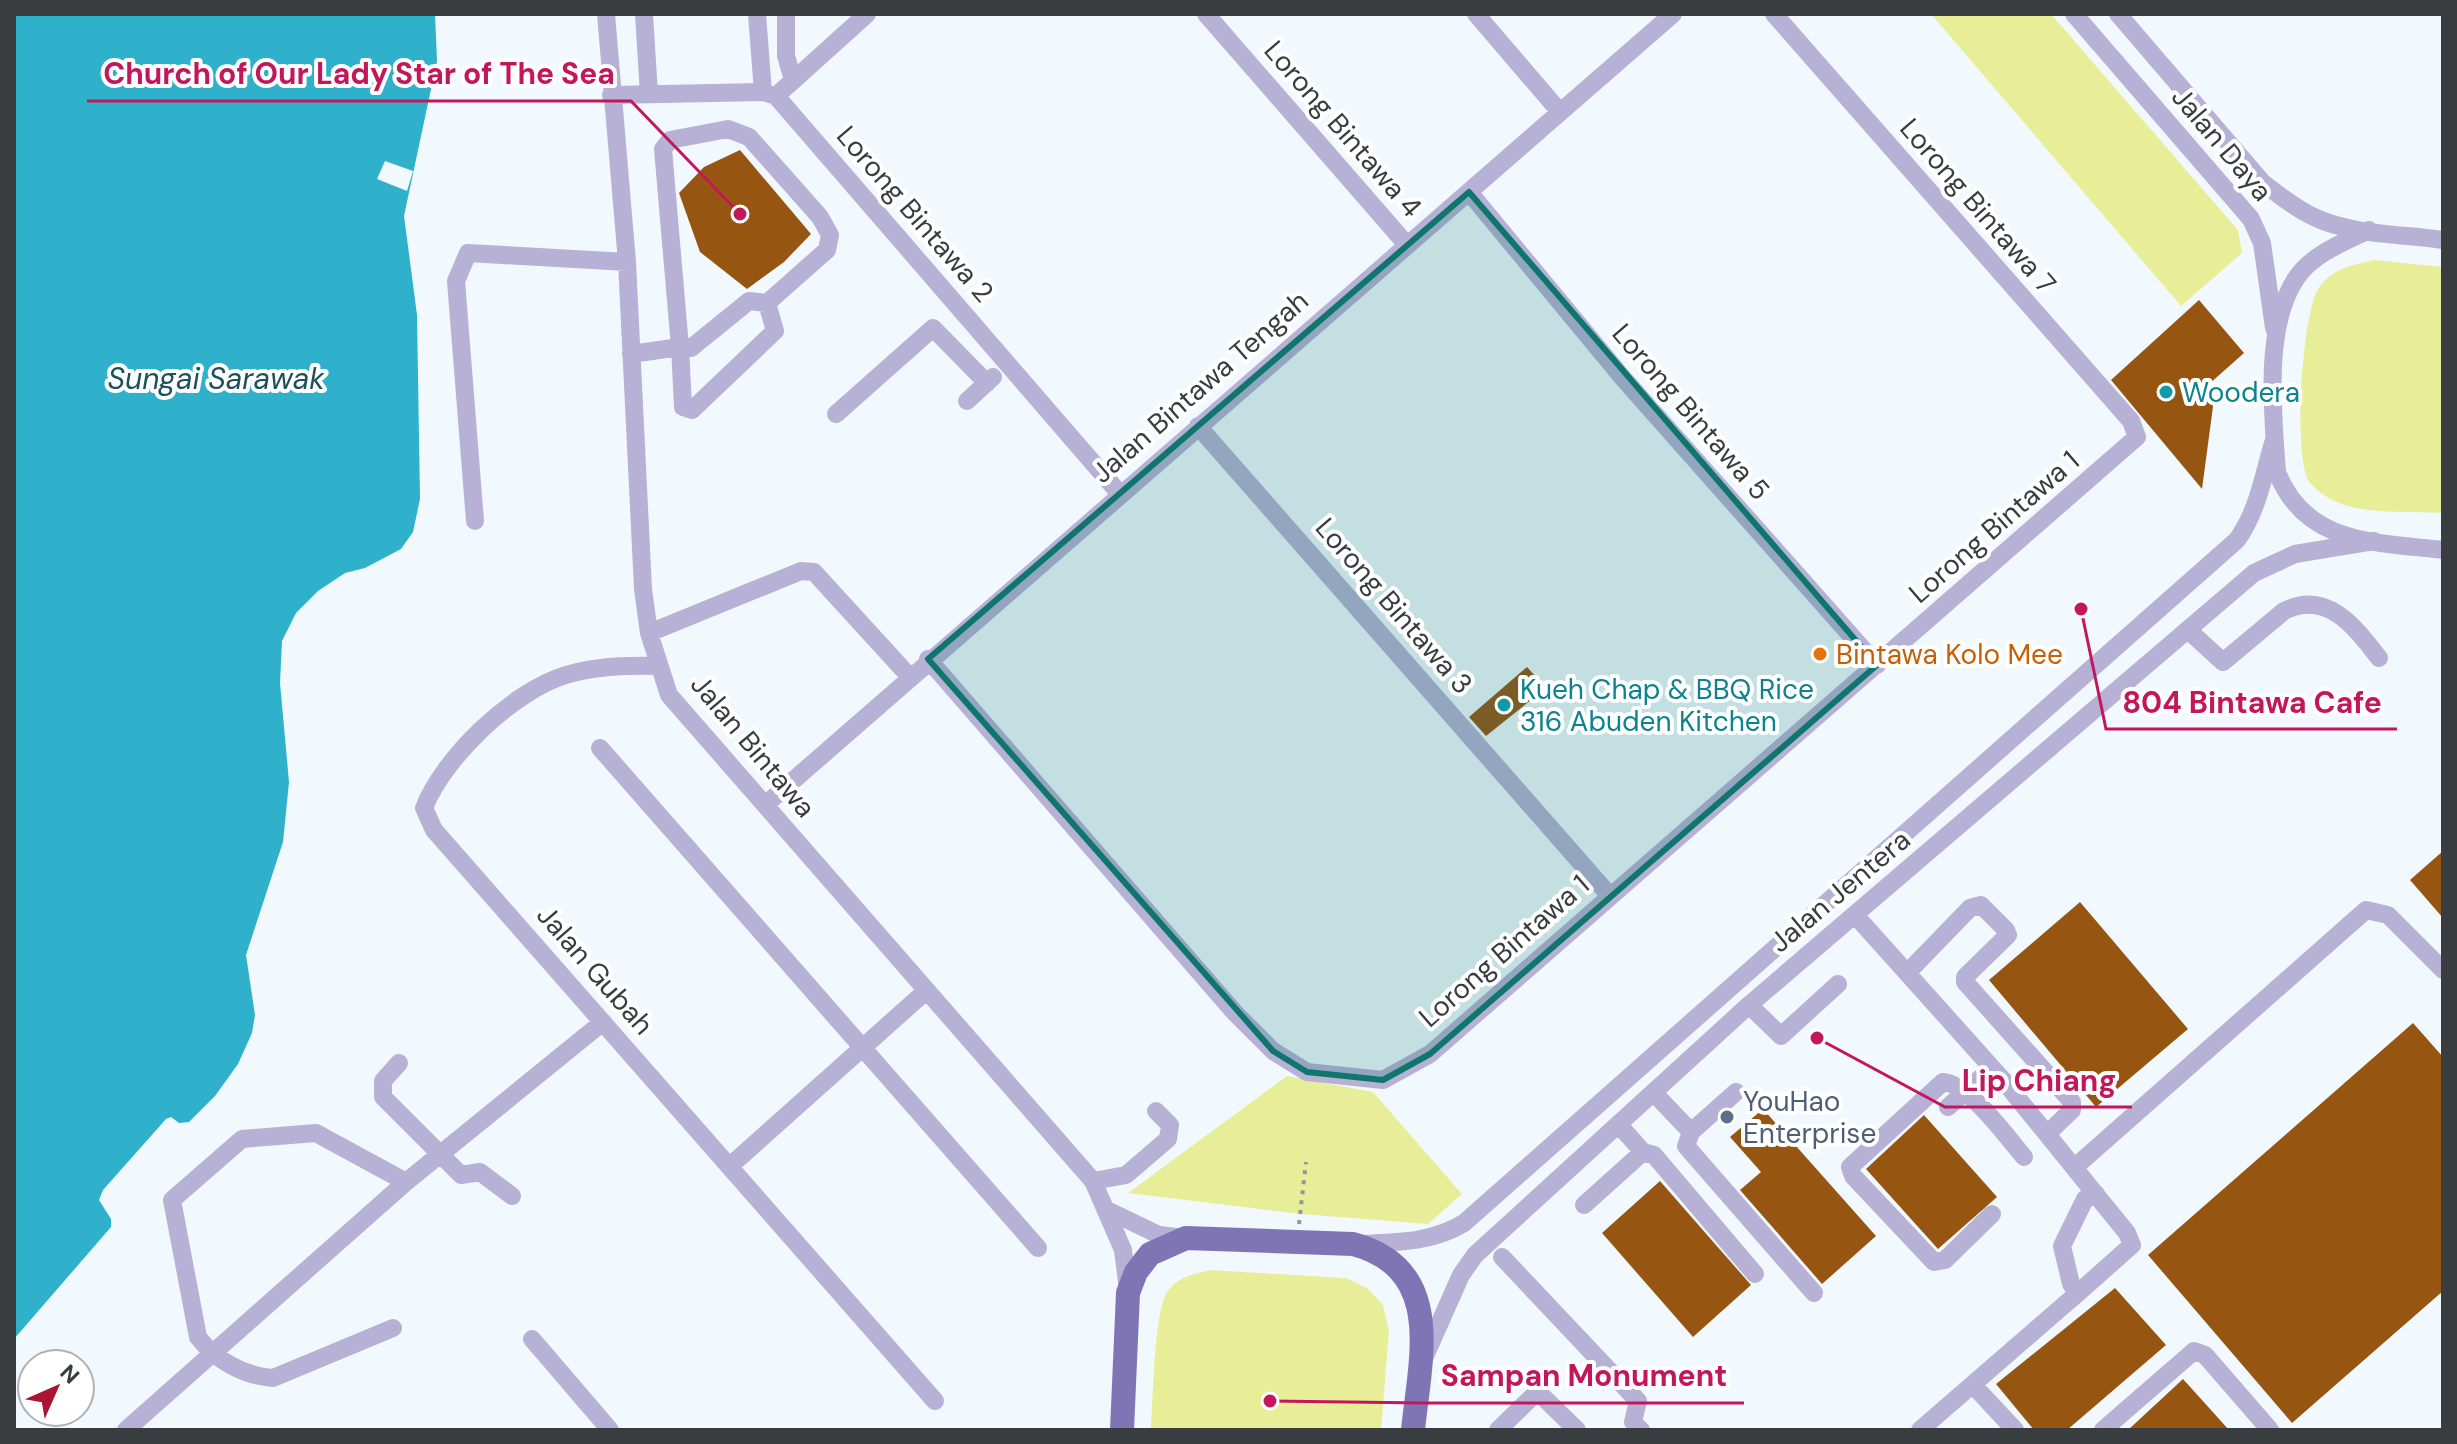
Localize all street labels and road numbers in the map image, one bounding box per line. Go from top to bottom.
street label: Lorong Bintawa 4 [1256,33,1430,225]
street label: Jalan Daya [2163,79,2281,209]
street label: Lorong Bintawa 7 [1892,111,2064,301]
street label: Lorong Bintawa 2 [828,118,1002,310]
street label: Jalan Bintawa Tengah [1084,283,1316,491]
street label: Lorong Bintawa 5 [1604,316,1778,508]
street label: Lorong Bintawa 1 [1901,443,2087,611]
street label: Lorong Bintawa 3 [1307,510,1481,702]
street label: Jalan Bintawa [682,667,824,825]
street label: Jalan Jentera [1762,821,1918,961]
street label: Lorong Bintawa 1 [1411,867,1597,1035]
street label: Jalan Gubah [528,897,662,1043]

